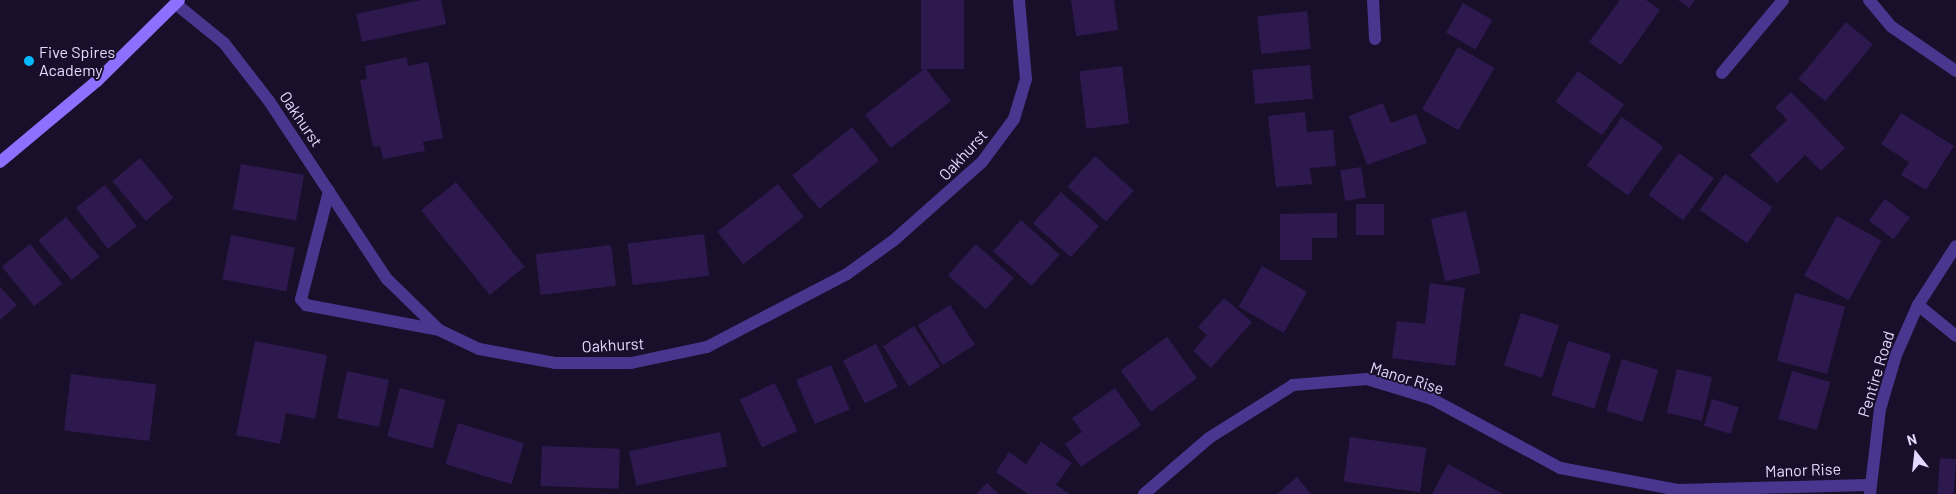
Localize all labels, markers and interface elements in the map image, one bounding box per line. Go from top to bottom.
place label: Five Spires Academy [39,42,115,80]
marker: Five Spires Academy [23,55,35,67]
street label: Oakhurst [276,88,326,150]
street label: Oakhurst [935,126,991,184]
street label: Pentire Road [1854,329,1898,419]
street label: Oakhurst [581,334,645,356]
street label: Manor Rise [1368,358,1446,398]
north arrow [1891,429,1941,479]
text: N [1905,430,1919,449]
street label: Manor Rise [1765,459,1841,481]

